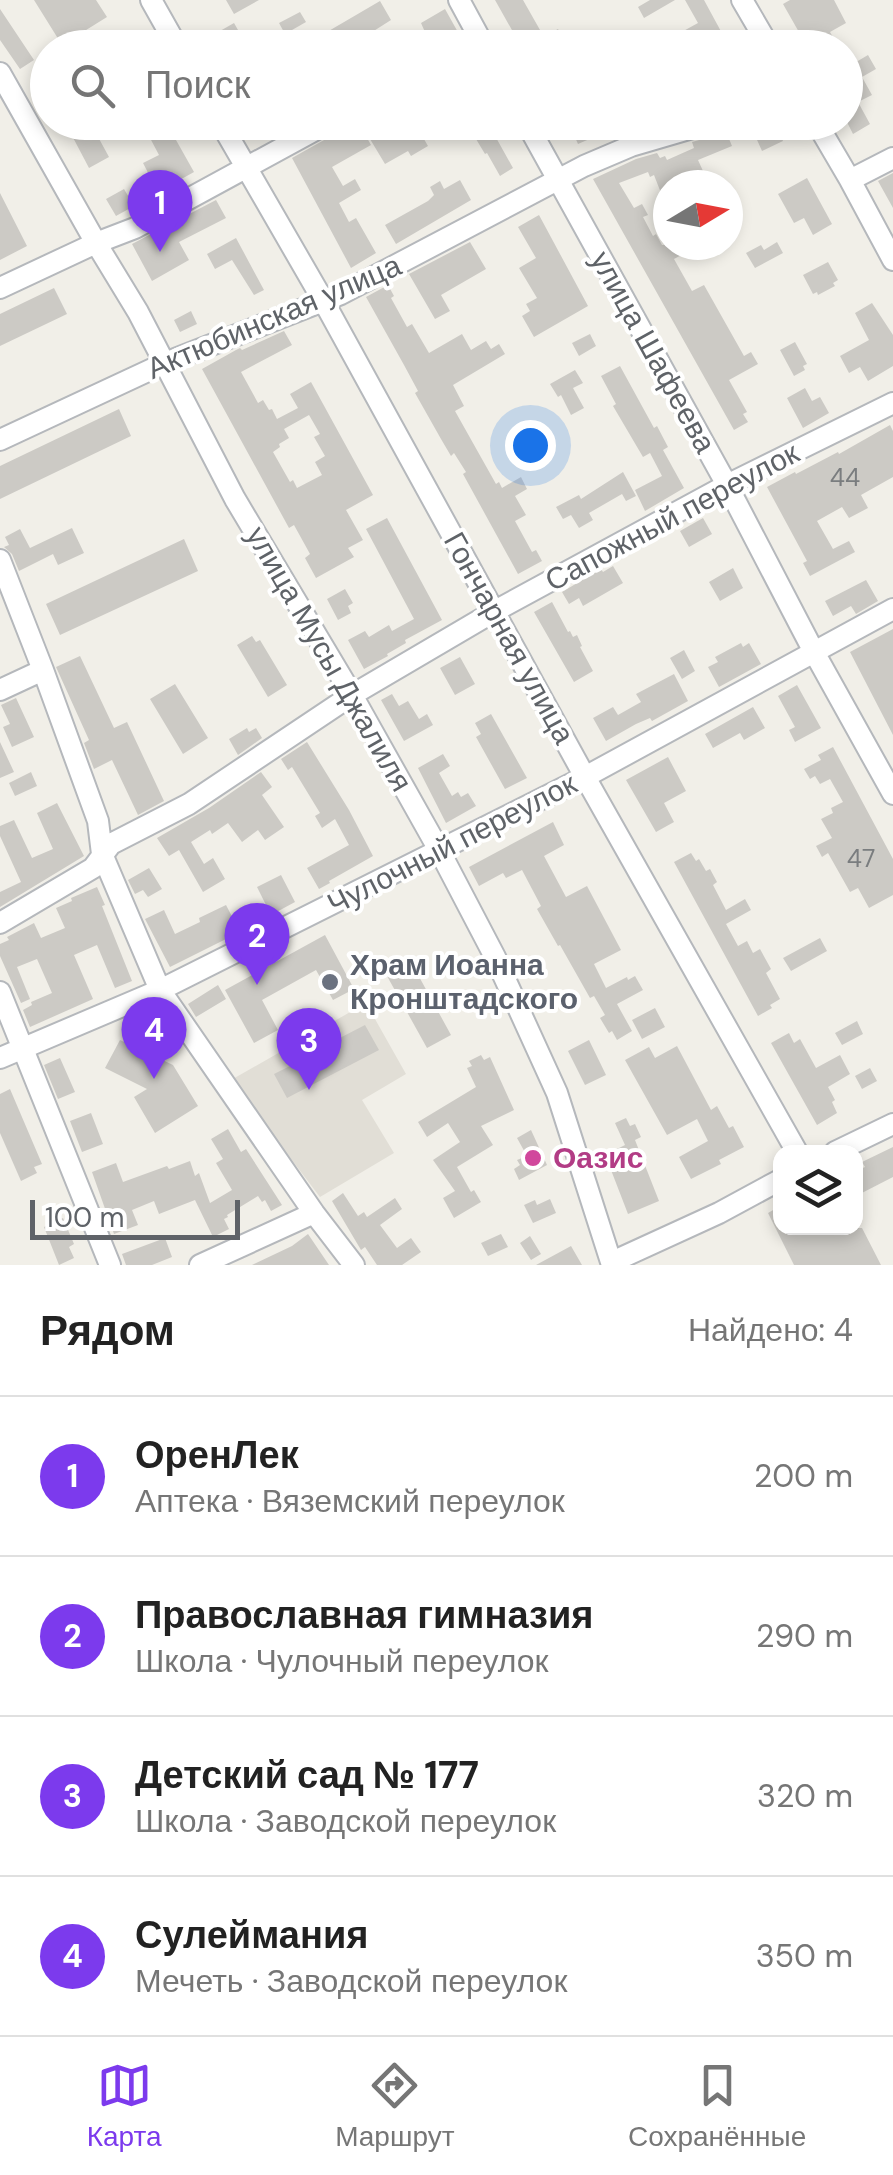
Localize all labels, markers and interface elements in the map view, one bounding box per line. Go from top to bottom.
search box [30,30,863,140]
icon: search [65,58,120,113]
text: Поиск [145,60,250,110]
pin: 1 [128,170,192,252]
north arrow [653,170,743,260]
street label: улица Шафеева [582,244,725,460]
street label: Актюбинская улица [141,245,407,388]
your location [505,420,556,471]
street label: Сапожный переулок [538,433,806,600]
house number: 44 [830,461,860,494]
street label: улица Мусы Джалиля [238,519,421,798]
street label: Гончарная улица [435,525,584,751]
street label: Чулочный переулок [321,763,584,923]
house number: 47 [847,842,875,875]
pin: 2 [224,902,290,985]
place label: Храм Иоанна Кронштадского [350,945,578,1018]
marker: Храм Иоанна Кронштадского [319,971,341,993]
pin: 4 [122,996,186,1079]
pin: 3 [276,1008,342,1090]
place label: Оазис [553,1138,643,1177]
map controls [773,1145,863,1235]
button: layers [773,1145,863,1235]
marker: Оазис [522,1147,544,1169]
scale bar [30,1195,240,1240]
text: 100 m [45,1199,124,1236]
text: Рядом [40,1303,175,1358]
text: Найдено: 4 [688,1309,853,1351]
text: ОренЛек [135,1430,299,1480]
text: 1 [67,1455,78,1497]
text: 200 m [754,1455,853,1497]
text: Аптека · Вяземский переулок [135,1480,565,1522]
text: Православная гимназия [135,1590,593,1640]
text: 2 [63,1615,82,1657]
text: 290 m [756,1615,853,1657]
text: Школа · Чулочный переулок [135,1640,549,1682]
text: Детский сад № 177 [135,1750,479,1800]
text: 3 [63,1775,82,1817]
text: 320 m [757,1775,853,1817]
text: Школа · Заводской переулок [135,1800,556,1842]
text: Сулеймания [135,1910,368,1960]
text: 4 [62,1935,83,1977]
text: 350 m [756,1935,853,1977]
text: Мечеть · Заводской переулок [135,1960,567,2002]
tab: Карта [87,2058,162,2155]
tab: Маршрут [335,2058,454,2155]
tab: Сохранённые [628,2058,806,2155]

